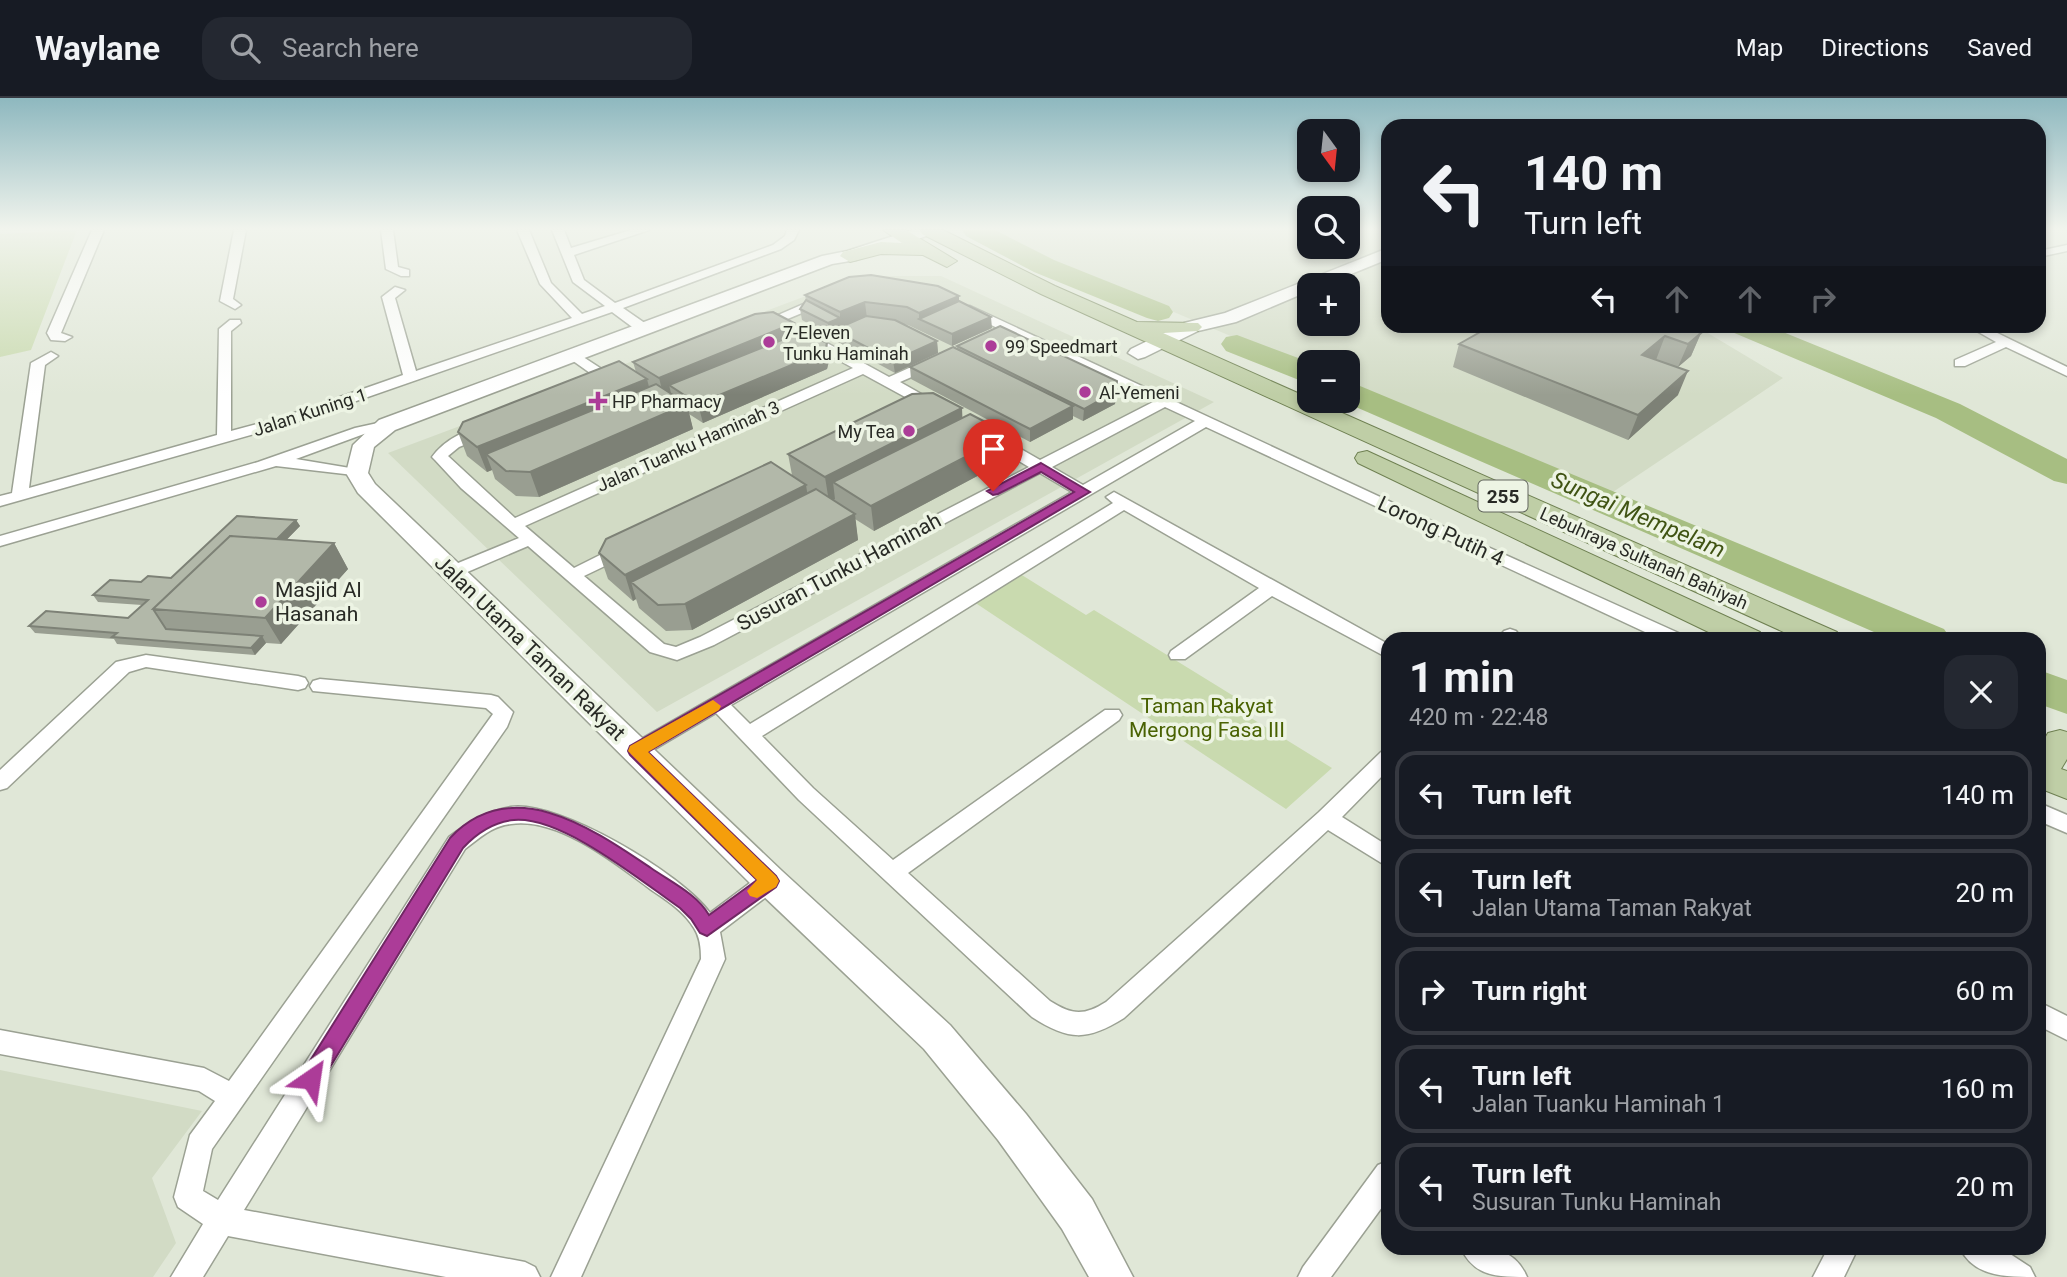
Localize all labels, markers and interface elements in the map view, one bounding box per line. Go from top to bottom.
search box [202,17,692,80]
text: Waylane [35,29,160,68]
icon: search [226,29,264,67]
text: Search here [282,33,419,63]
text: Map [1736,34,1783,62]
text: Directions [1821,34,1929,62]
text: Saved [1967,34,2032,62]
north arrow [1297,119,1360,182]
map controls [1297,119,1360,413]
text: 140 m [1524,145,1663,202]
icon: left [1409,147,1500,238]
button: search [1297,196,1360,259]
text: Turn left [1524,204,1642,242]
button: + [1297,273,1360,336]
icon: left [1585,280,1623,318]
icon: ahead [1658,280,1696,318]
icon: ahead [1731,280,1769,318]
icon: right [1804,280,1842,318]
place label: 7-Eleven Tunku Haminah [783,322,909,364]
marker: 7-Eleven Tunku Haminah [761,334,777,350]
place label: 99 Speedmart [1005,336,1118,357]
marker: 99 Speedmart [983,338,999,354]
button: − [1297,350,1360,413]
place label: Al-Yemeni [1099,382,1180,403]
street label: Jalan Kuning 1 [251,384,369,440]
marker: Al-Yemeni [1077,384,1093,400]
place label: HP Pharmacy [612,391,722,412]
marker: HP Pharmacy [590,393,606,409]
street label: Jalan Tuanku Haminah 3 [593,396,783,496]
pin [963,419,1023,491]
place label: My Tea [837,421,895,442]
marker: My Tea [901,423,917,439]
icon: arrive [974,430,1012,468]
water label: Sungai Mempelam [1547,466,1729,564]
road number: 255 [1478,480,1528,512]
street label: Lorong Putih 4 [1374,491,1508,571]
street label: Lebuhraya Sultanah Bahiyah [1537,503,1751,613]
street label: Susuran Tunku Haminah [733,508,945,636]
street label: Jalan Utama Taman Rakyat [430,551,630,745]
place label: Masjid Al Hasanah [275,578,362,626]
marker: Masjid Al Hasanah [253,594,269,610]
text: 1 min [1409,653,1515,702]
button: close [1944,655,2018,729]
park label: Taman Rakyat Mergong Fasa III [1129,694,1285,742]
text: 420 m · 22:48 [1409,704,1548,731]
icon: left [1413,776,1451,814]
text: Turn left [1472,780,1571,810]
text: 140 m [1941,780,2014,810]
text: Turn left [1472,865,1571,895]
icon: left [1413,874,1451,912]
text: 20 m [1956,878,2014,908]
text: Jalan Utama Taman Rakyat [1472,895,1752,922]
icon: right [1413,972,1451,1010]
text: Turn right [1472,976,1587,1006]
text: 60 m [1956,976,2014,1006]
position arrow [274,1042,348,1116]
text: Turn left [1472,1061,1571,1091]
icon: left [1413,1070,1451,1108]
text: 160 m [1941,1074,2014,1104]
text: Jalan Tuanku Haminah 1 [1472,1091,1725,1118]
text: Turn left [1472,1159,1571,1189]
icon: left [1413,1168,1451,1206]
text: 20 m [1956,1172,2014,1202]
text: Susuran Tunku Haminah [1472,1189,1721,1216]

